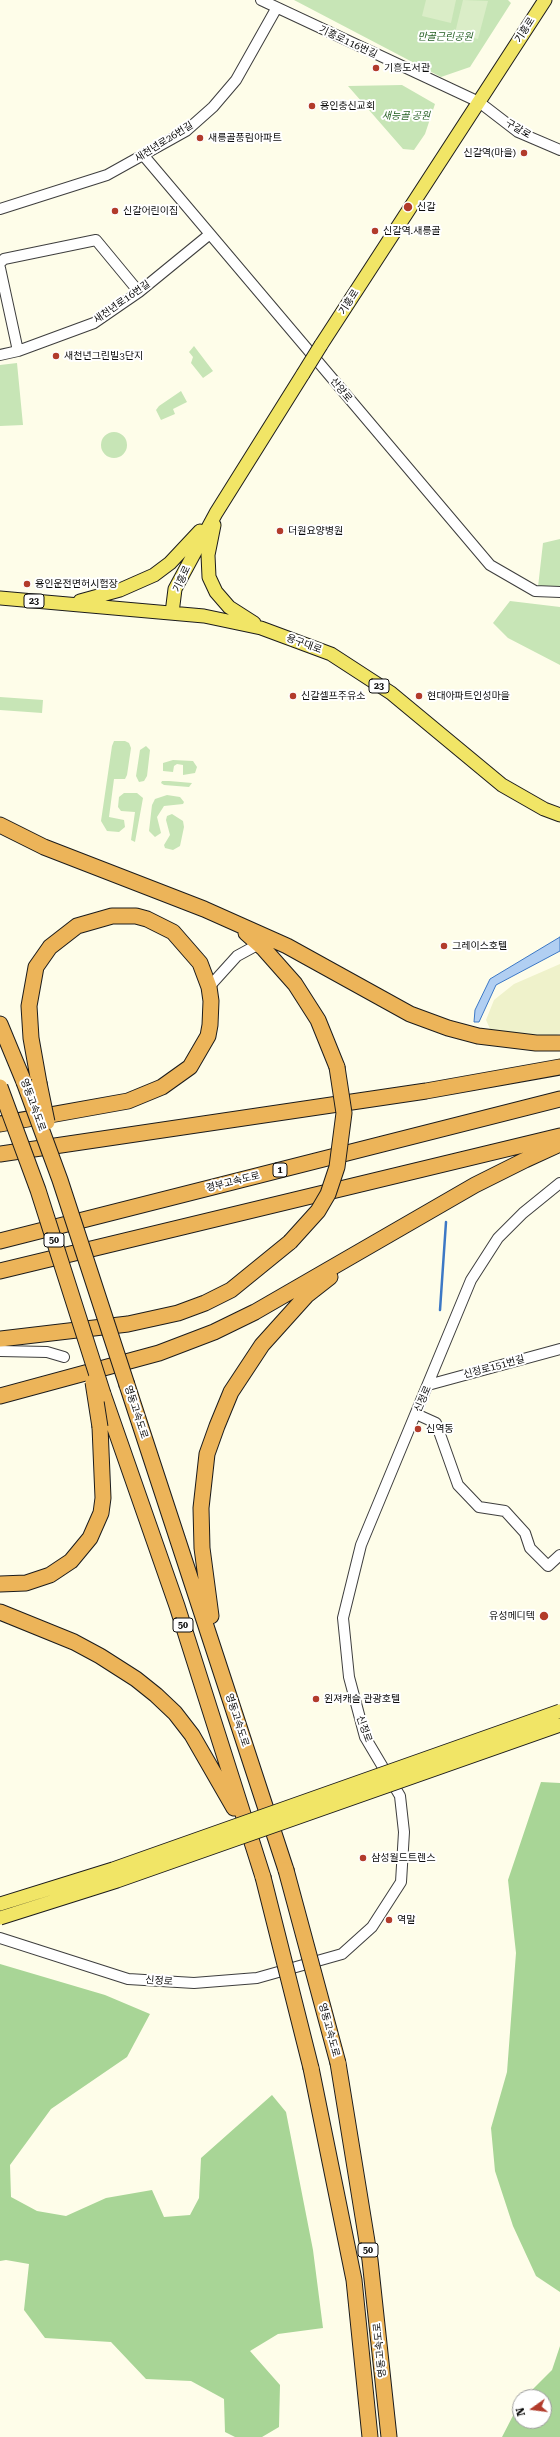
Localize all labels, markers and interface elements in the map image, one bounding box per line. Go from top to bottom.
street label: 기흥로 [512,15,538,45]
street label: 기흥로116번길 [317,23,379,61]
park label: 만골근린공원 [417,31,473,43]
place label: 기흥도서관 [384,62,430,74]
marker: 기흥도서관 [371,63,381,73]
place label: 용인충신교회 [320,100,375,112]
marker: 용인충신교회 [307,101,317,111]
park label: 새능골 공원 [382,110,430,122]
street label: 구갈로 [503,117,533,141]
street label: 새천년로26번길 [133,119,195,165]
place label: 새릉골풍림아파트 [208,132,282,144]
marker: 새릉골풍림아파트 [195,133,205,143]
place label: 신갈역(마을) [463,147,516,159]
marker: 신갈역(마을) [519,148,529,158]
marker: 신갈 [402,201,414,213]
place label: 신갈 [417,201,435,213]
place label: 신갈어린이집 [123,205,178,217]
marker: 신갈어린이집 [110,206,120,216]
place label: 신갈역.새릉골 [383,225,441,237]
marker: 신갈역.새릉골 [370,226,380,236]
street label: 새천년로16번길 [91,278,153,326]
street label: 기흥로 [336,287,362,317]
place label: 새천년그린빌3단지 [64,350,143,362]
marker: 새천년그린빌3단지 [51,351,61,361]
street label: 산양로 [328,376,354,404]
place label: 더원요양병원 [288,525,343,537]
marker: 더원요양병원 [275,526,285,536]
street label: 기흥로 [171,564,193,594]
place label: 용인운전면허시험장 [35,578,118,590]
marker: 용인운전면허시험장 [22,579,32,589]
road number: 23 [24,594,44,608]
street label: 용구대로 [285,632,323,656]
road number: 23 [369,679,389,693]
place label: 신갈셀프주유소 [301,690,365,702]
place label: 현대아파트인성마을 [427,690,510,702]
marker: 신갈셀프주유소 [288,691,298,701]
marker: 현대아파트인성마을 [414,691,424,701]
place label: 그레이스호텔 [452,940,507,952]
marker: 그레이스호텔 [439,941,449,951]
street label: 영동고속도로 [18,1077,48,1133]
road number: 1 [273,1163,287,1177]
street label: 경부고속도로 [205,1170,261,1194]
road number: 50 [44,1233,64,1247]
street label: 신정로151번길 [462,1353,526,1381]
street label: 영동고속도로 [122,1384,150,1440]
street label: 신정로 [412,1384,434,1414]
place label: 신역동 [426,1423,454,1435]
marker: 신역동 [413,1424,423,1434]
place label: 유성메디텍 [489,1610,535,1622]
marker: 유성메디텍 [538,1610,550,1622]
road number: 50 [173,1618,193,1632]
street label: 영동고속도로 [223,1692,251,1748]
place label: 윈져캐슬 관광호텔 [324,1693,400,1705]
marker: 윈져캐슬 관광호텔 [311,1694,321,1704]
street label: 신정로 [354,1714,374,1744]
place label: 삼성월드트렌스 [371,1852,435,1864]
marker: 삼성월드트렌스 [358,1853,368,1863]
place label: 역말 [397,1914,415,1926]
marker: 역말 [384,1915,394,1925]
street label: 신정로 [145,1974,173,1988]
street label: 영동고속도로 [316,2002,342,2058]
road number: 50 [358,2243,378,2257]
street label: 영동고속도로 [371,2322,389,2378]
north arrow [512,2389,552,2429]
text: N [514,2406,528,2417]

